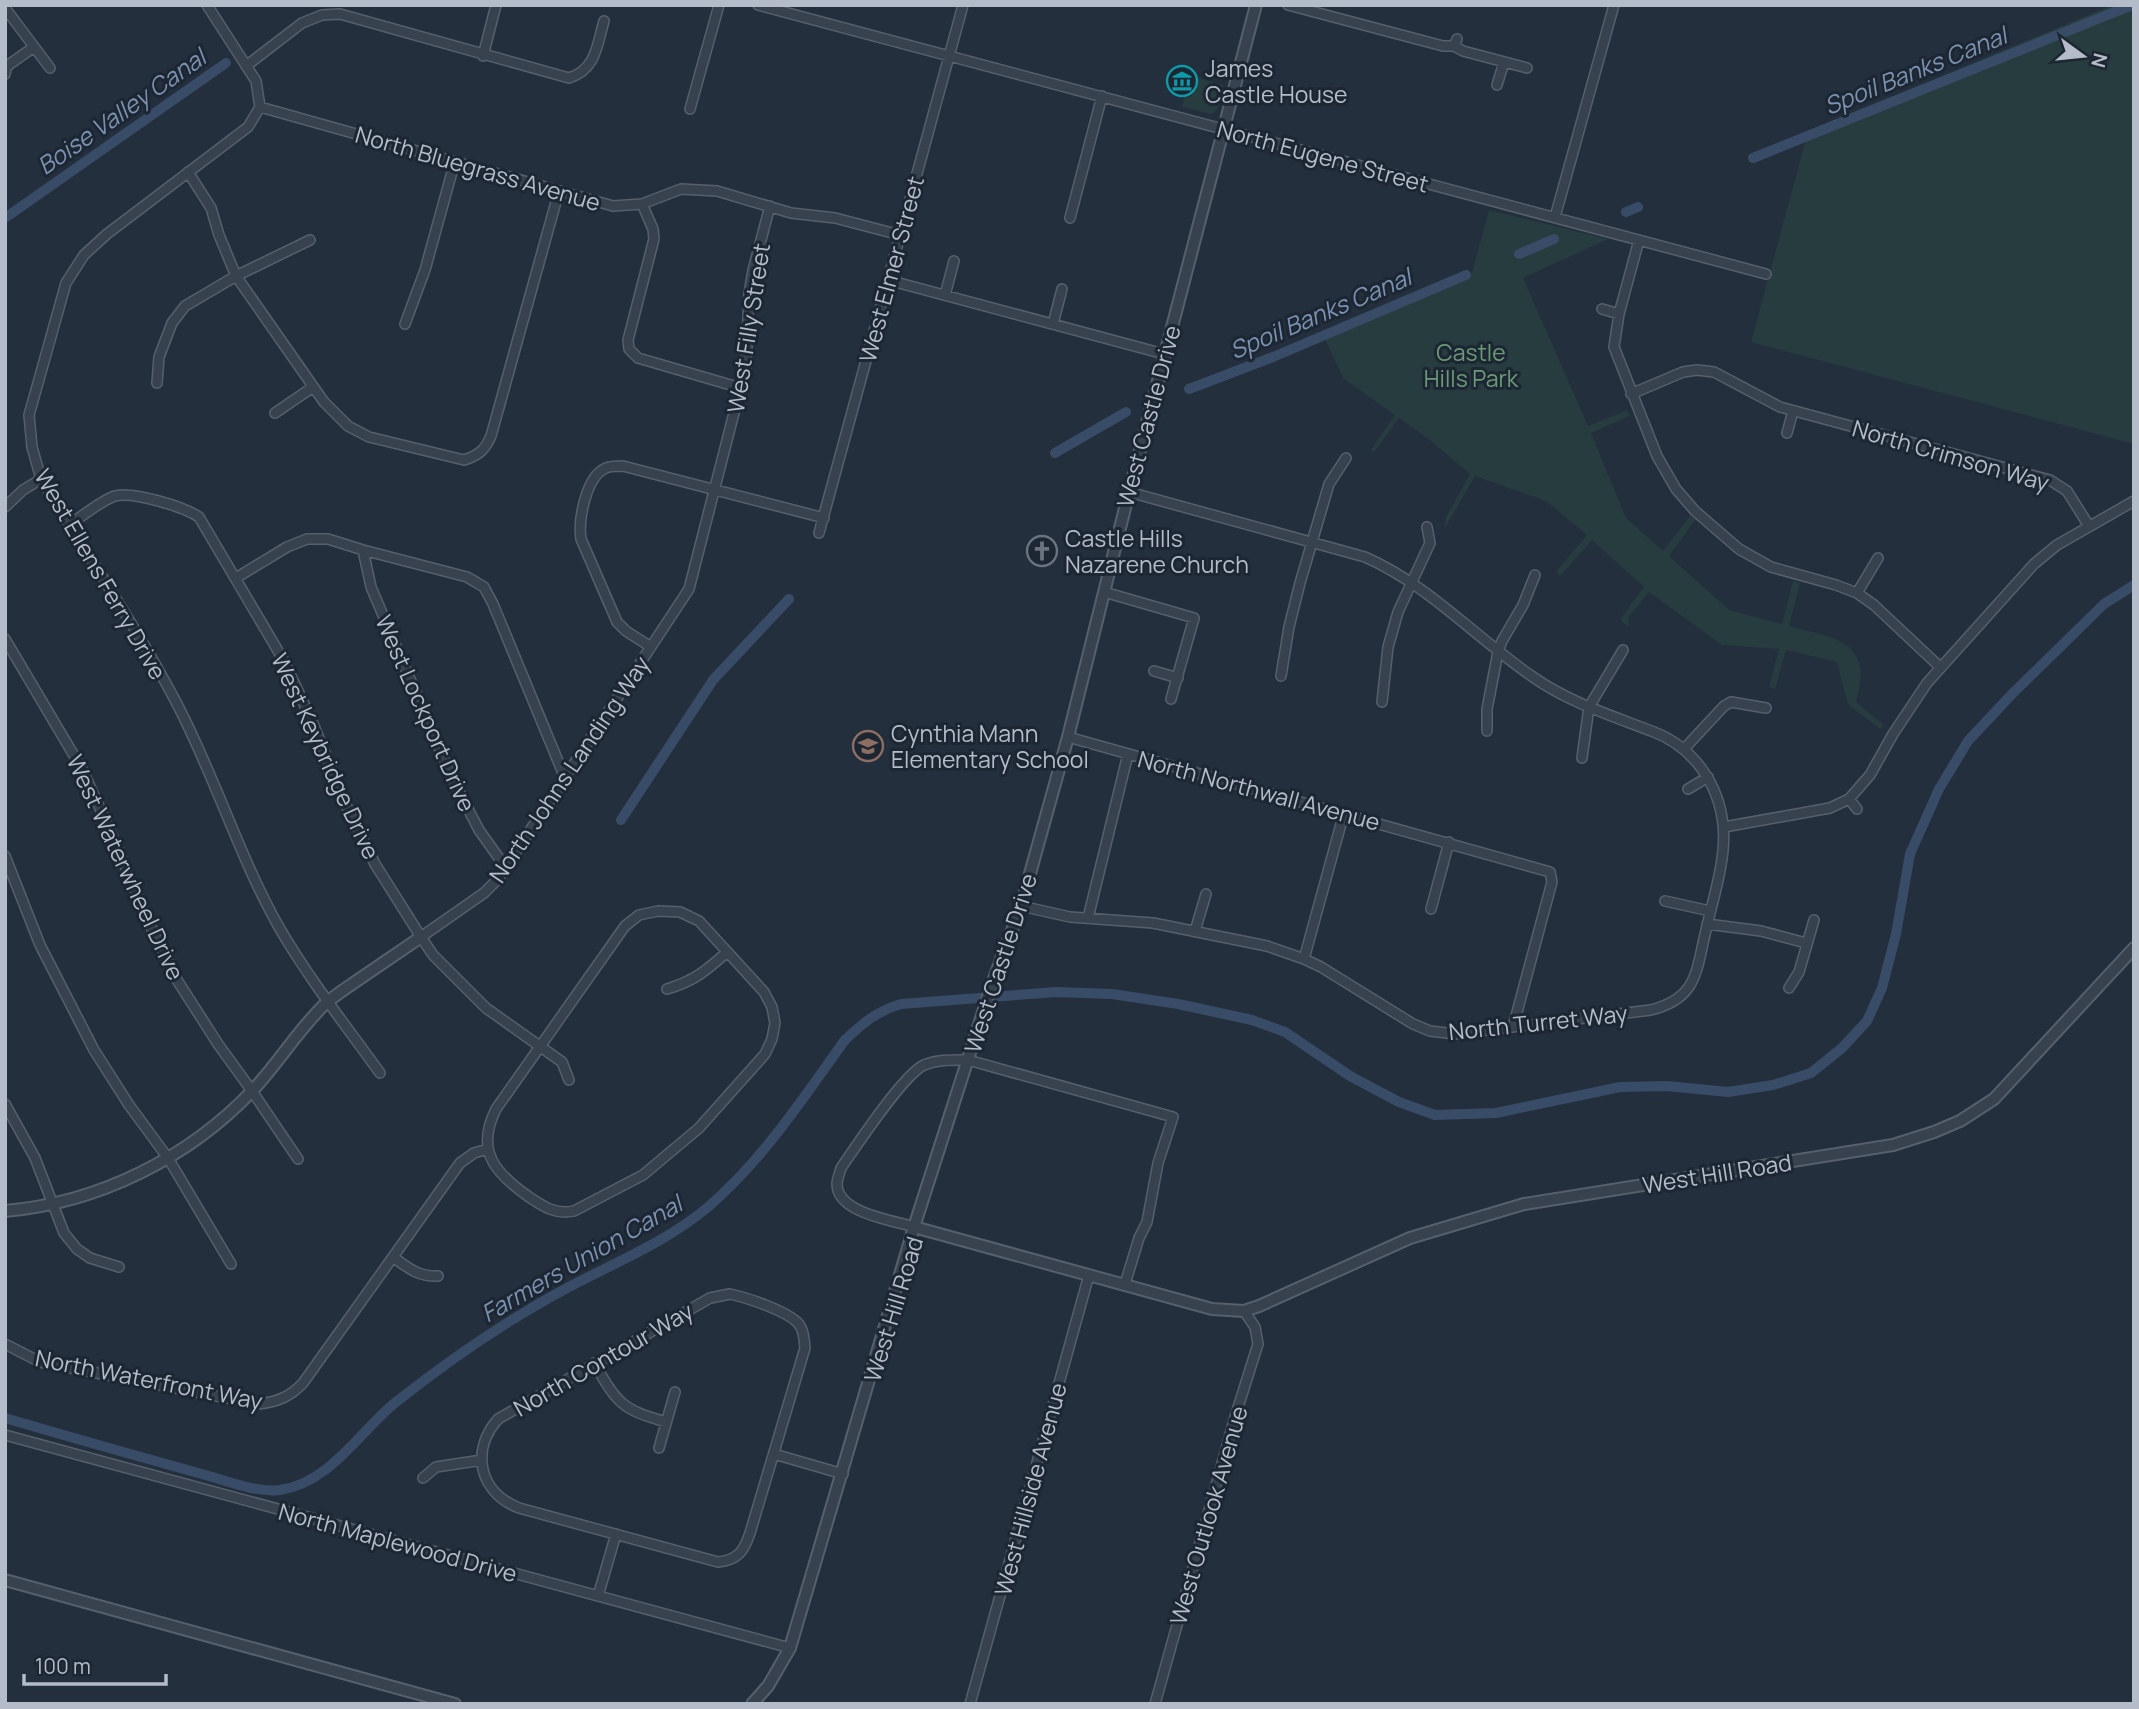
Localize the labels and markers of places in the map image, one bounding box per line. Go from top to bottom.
place label: James Castle House [1205,52,1347,110]
museum icon: James Castle House [1165,64,1199,98]
place label: Castle Hills Nazarene Church [1065,522,1249,580]
church icon: Castle Hills Nazarene Church [1025,534,1059,568]
place label: Cynthia Mann Elementary School [891,717,1089,775]
school or university icon: Cynthia Mann Elementary School [851,729,885,763]

